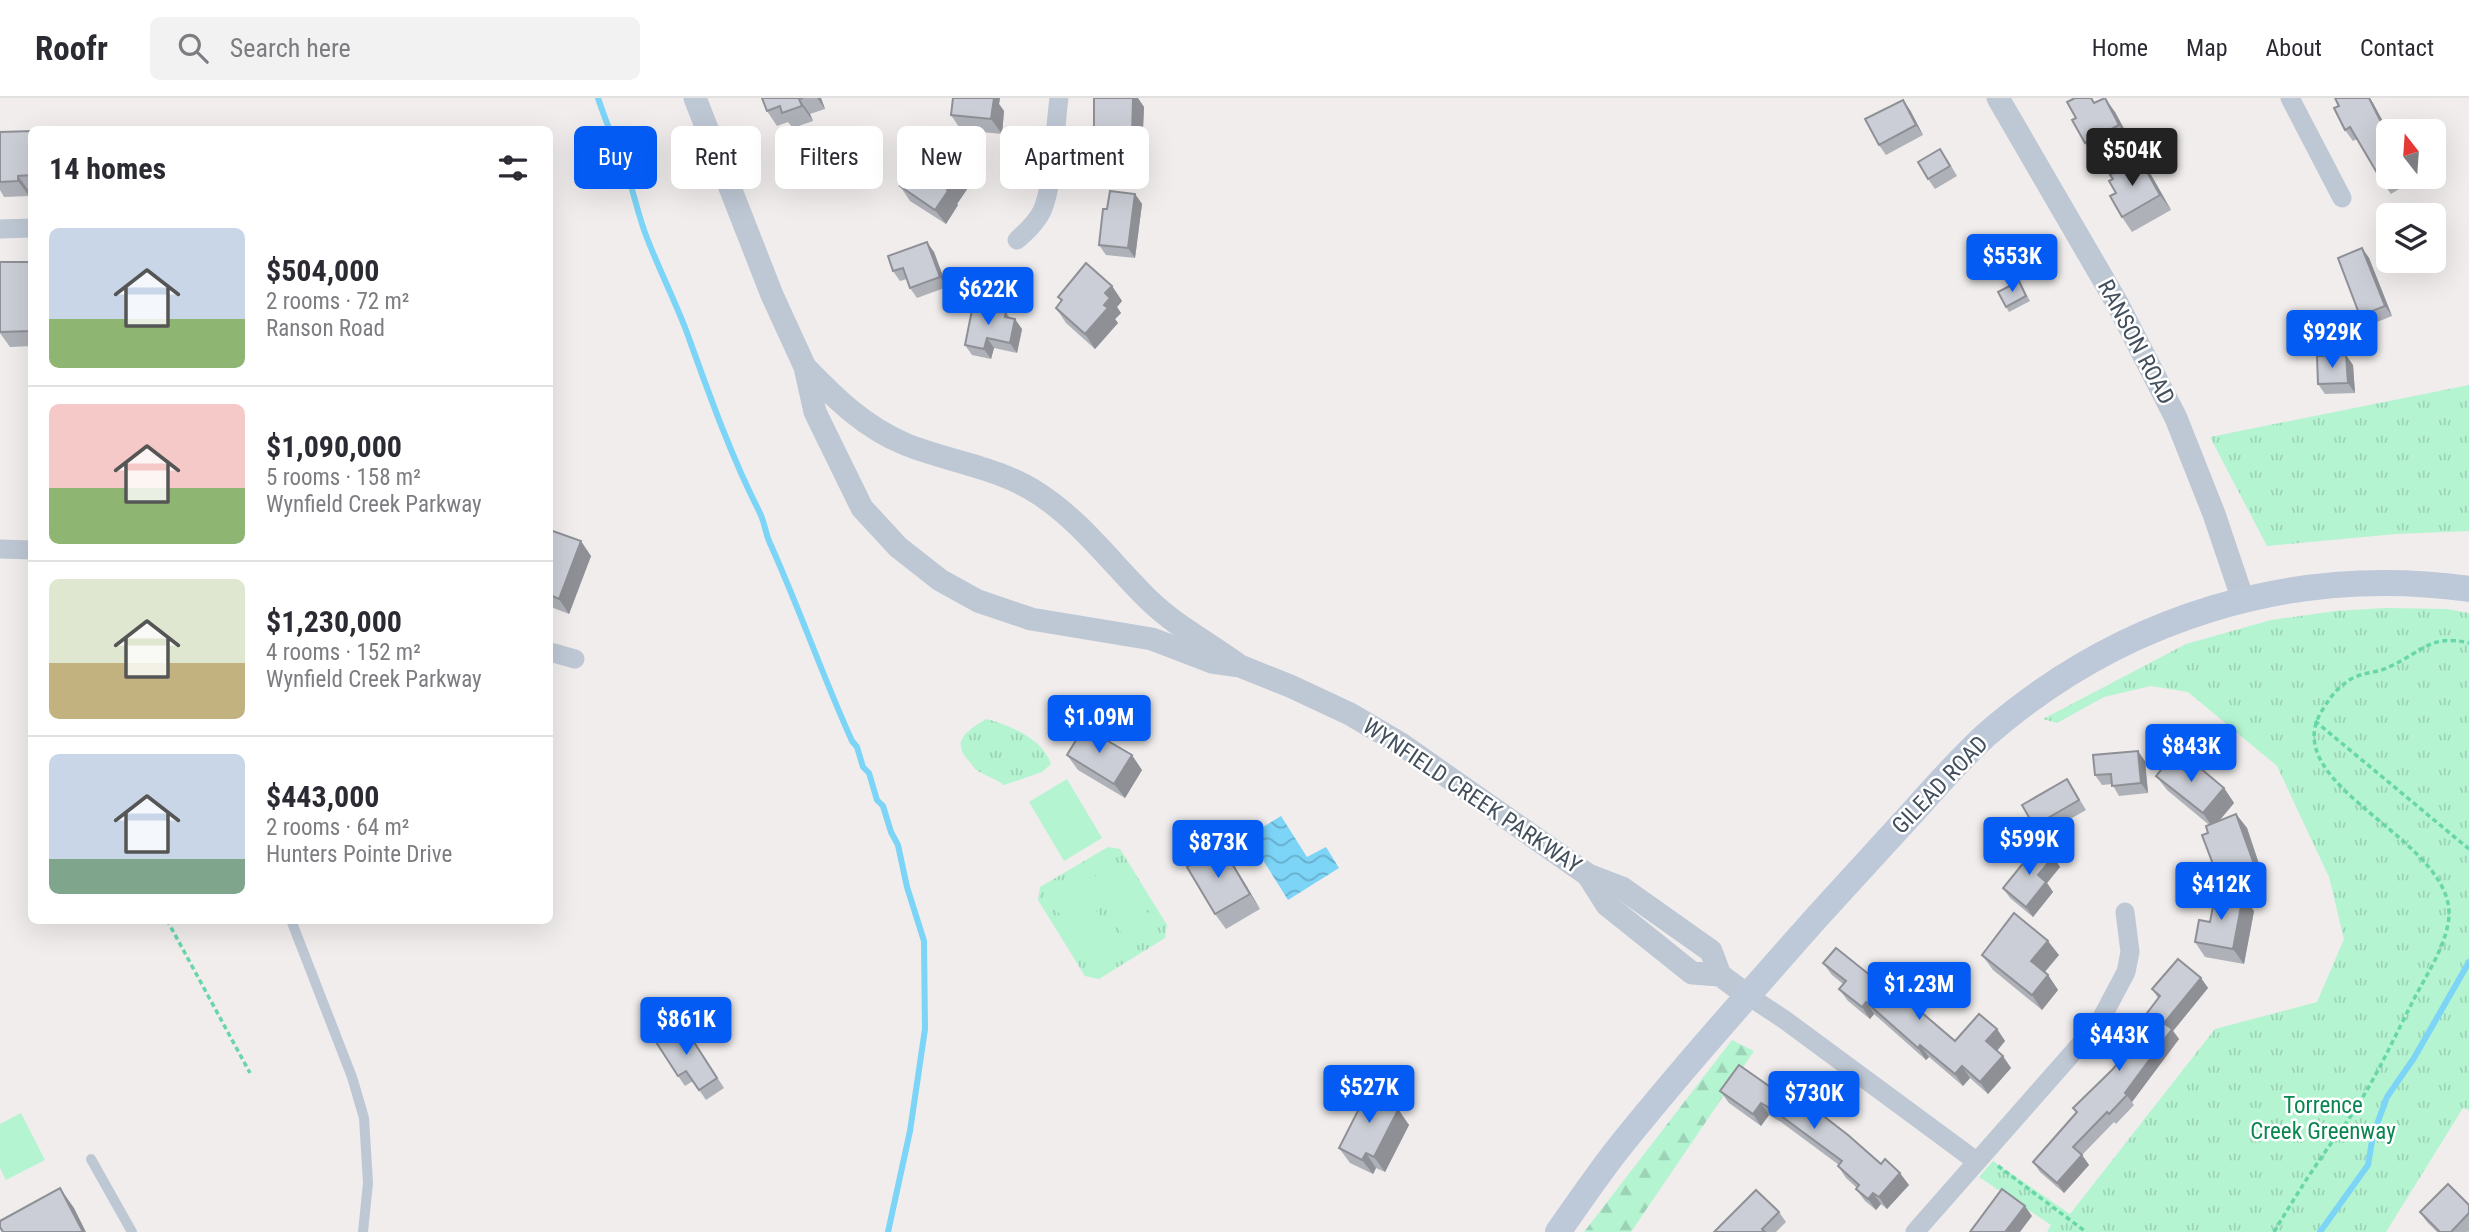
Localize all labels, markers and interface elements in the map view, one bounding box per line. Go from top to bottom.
search box [150,17,640,80]
text: Roofr [35,29,108,68]
icon: search [174,29,212,67]
text: Search here [230,33,351,63]
text: Home [2092,34,2148,62]
text: Map [2186,34,2228,62]
text: About [2266,34,2322,62]
text: Contact [2360,34,2434,62]
north arrow [2376,119,2446,189]
map controls [2376,119,2446,273]
chip: Buy [574,126,657,189]
chip: Rent [671,126,761,189]
chip: Filters [775,126,883,189]
chip: New [897,126,986,189]
chip: Apartment [1000,126,1149,189]
pin: $504K [2083,129,2181,188]
text: $504K [2102,137,2162,164]
icon: filters [494,149,532,187]
text: 14 homes [49,151,166,186]
button: layers [2376,203,2446,273]
pin: $553K [1963,234,2061,294]
text: $553K [1982,243,2042,270]
text: $504,000 [266,253,379,288]
icon: home [105,256,189,340]
pin: $622K [939,268,1037,327]
street label: RANSON ROAD [2092,275,2180,409]
text: $622K [958,276,1018,303]
text: 2 rooms · 72 m² [266,288,409,315]
pin: $929K [2283,310,2381,370]
text: Ranson Road [266,315,385,342]
text: $929K [2302,319,2362,346]
text: $1,090,000 [266,429,402,464]
icon: home [105,432,189,516]
text: 5 rooms · 158 m² [266,464,421,491]
text: Wynfield Creek Parkway [266,491,482,518]
text: $1,230,000 [266,604,402,639]
icon: home [105,607,189,691]
text: 4 rooms · 152 m² [266,639,421,666]
text: Wynfield Creek Parkway [266,666,482,693]
pin: $1.09M [1042,696,1156,755]
text: $1.09M [1064,704,1134,731]
street label: WYNFIELD CREEK PARKWAY [1358,713,1586,879]
pin: $843K [2142,724,2240,784]
street label: GILEAD ROAD [1887,730,1993,840]
text: $843K [2161,733,2221,760]
text: $443,000 [266,779,379,814]
icon: home [105,782,189,866]
text: 2 rooms · 64 m² [266,814,409,841]
pin: $599K [1980,818,2078,877]
pin: $873K [1169,820,1267,880]
text: $599K [1999,826,2059,853]
text: $873K [1188,829,1248,856]
text: Hunters Pointe Drive [266,841,452,868]
pin: $412K [2172,862,2270,922]
text: $412K [2191,871,2251,898]
pin: $1.23M [1862,962,1976,1022]
text: $1.23M [1884,971,1954,998]
pin: $861K [637,998,735,1057]
text: $861K [656,1006,716,1033]
pin: $443K [2070,1014,2168,1073]
text: $443K [2089,1022,2149,1049]
pin: $527K [1320,1066,1418,1125]
pin: $730K [1765,1072,1863,1131]
text: $527K [1339,1074,1399,1101]
text: $730K [1784,1080,1844,1107]
park label: Torrence Creek Greenway [2250,1092,2396,1145]

